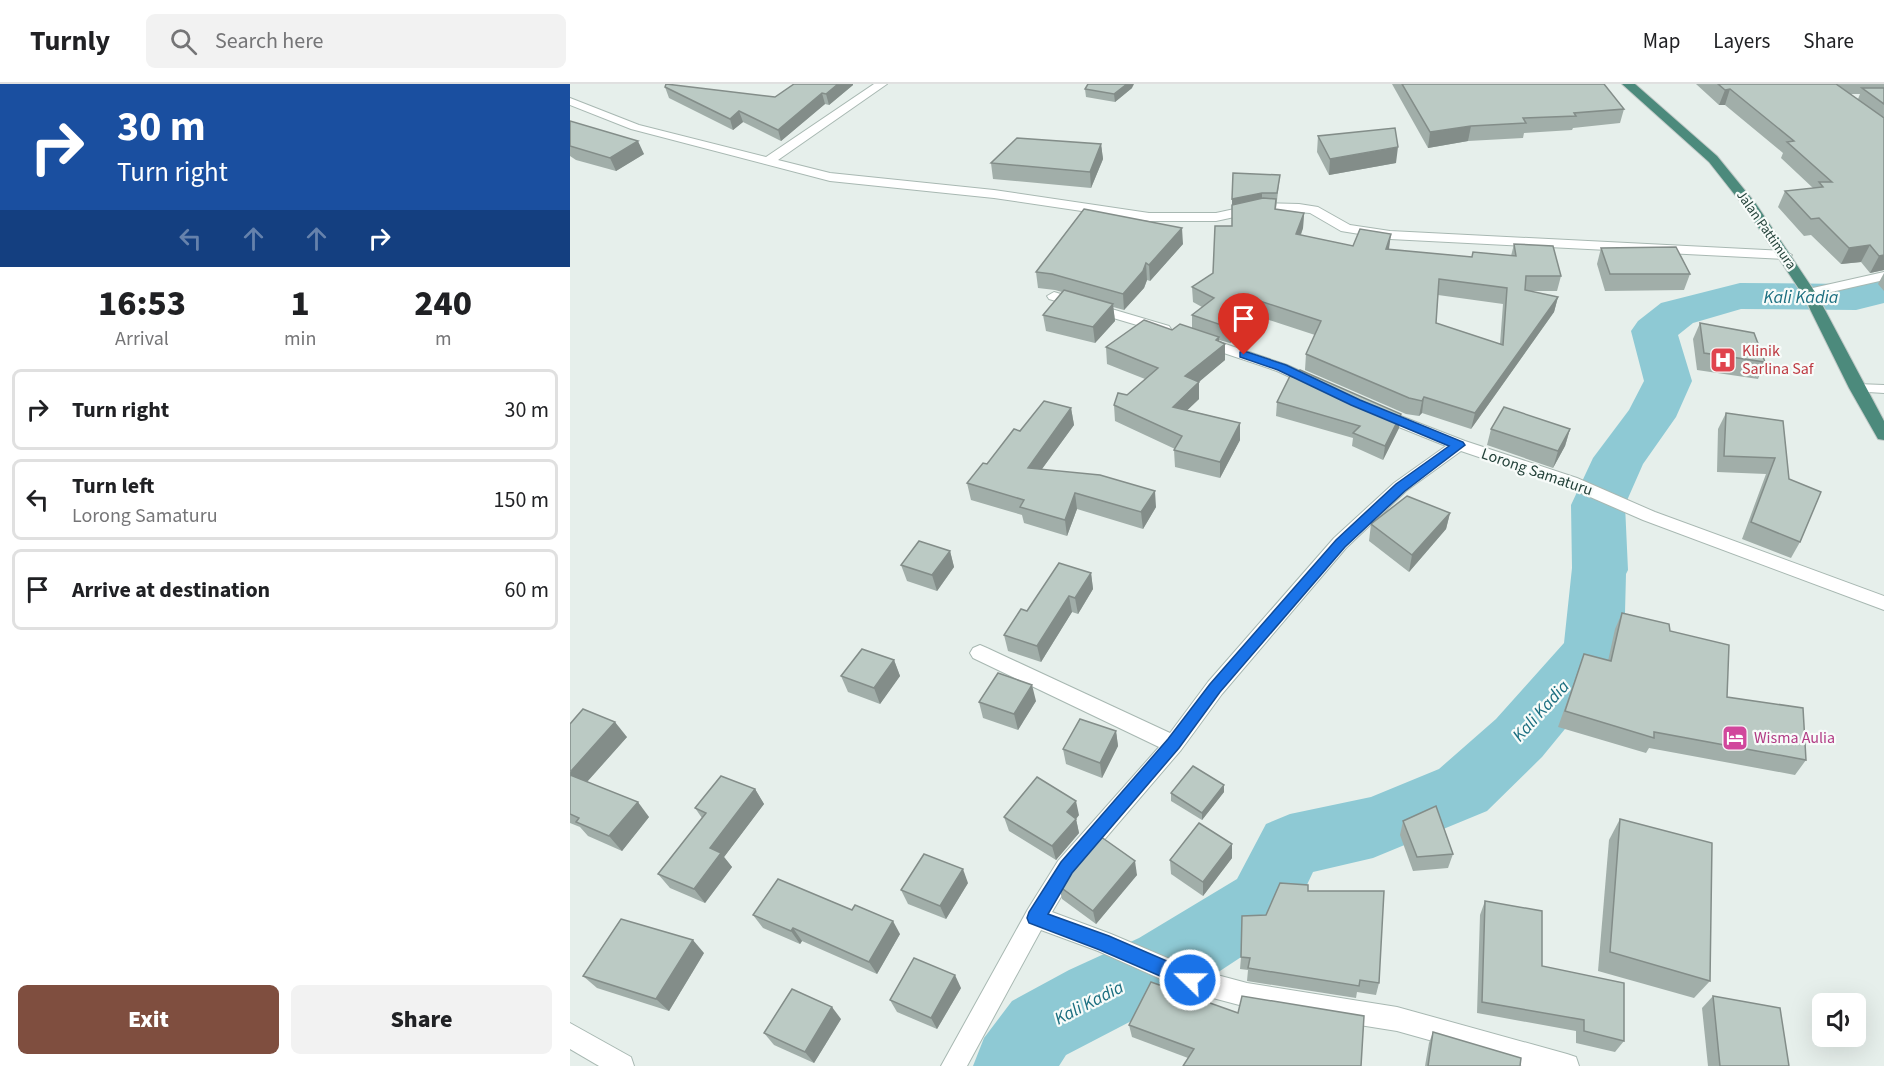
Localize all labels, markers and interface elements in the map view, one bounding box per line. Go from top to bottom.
search box [146,14,566,68]
text: Turnly [30,21,110,61]
icon: search [167,25,200,58]
text: Search here [215,25,324,57]
text: Map [1643,26,1680,56]
text: Layers [1713,26,1770,56]
text: Share [1803,26,1854,56]
text: 30 m [117,97,206,157]
icon: right [18,108,96,186]
text: Turn right [117,153,228,192]
street label: Jalan Pattimura [1731,186,1801,274]
icon: left [174,222,207,255]
icon: ahead [237,222,270,255]
icon: ahead [300,222,333,255]
icon: right [363,222,396,255]
text: 16:53 [98,278,186,329]
text: 1 [291,278,310,329]
text: 240 [414,278,472,329]
water label: Kali Kadia [1764,285,1839,310]
pin [1218,293,1269,355]
icon: arrive [1227,302,1260,335]
text: Arrival [115,325,169,353]
text: min [284,325,316,353]
text: m [435,325,451,353]
place label: Klinik Sarlina Saf [1742,340,1815,380]
hospital icon: Klinik Sarlina Saf [1708,345,1738,375]
icon: right [21,393,54,426]
text: Turn right [72,394,169,426]
text: 30 m [504,394,549,426]
street label: Lorong Samaturu [1478,443,1596,501]
text: Turn left [72,470,154,502]
icon: left [21,483,54,516]
text: 150 m [494,484,549,516]
text: Lorong Samaturu [72,502,218,530]
icon: arrive [21,573,54,606]
text: Arrive at destination [72,574,270,606]
text: 60 m [504,574,549,606]
water label: Kali Kadia [1507,675,1576,747]
hotel icon: Wisma Aulia [1720,723,1750,753]
place label: Wisma Aulia [1754,727,1835,749]
position arrow [1158,948,1222,1012]
water label: Kali Kadia [1050,975,1128,1031]
button: Exit [18,985,279,1054]
button: Share [291,985,552,1054]
map controls [1812,993,1866,1047]
button: sound [1812,993,1866,1047]

